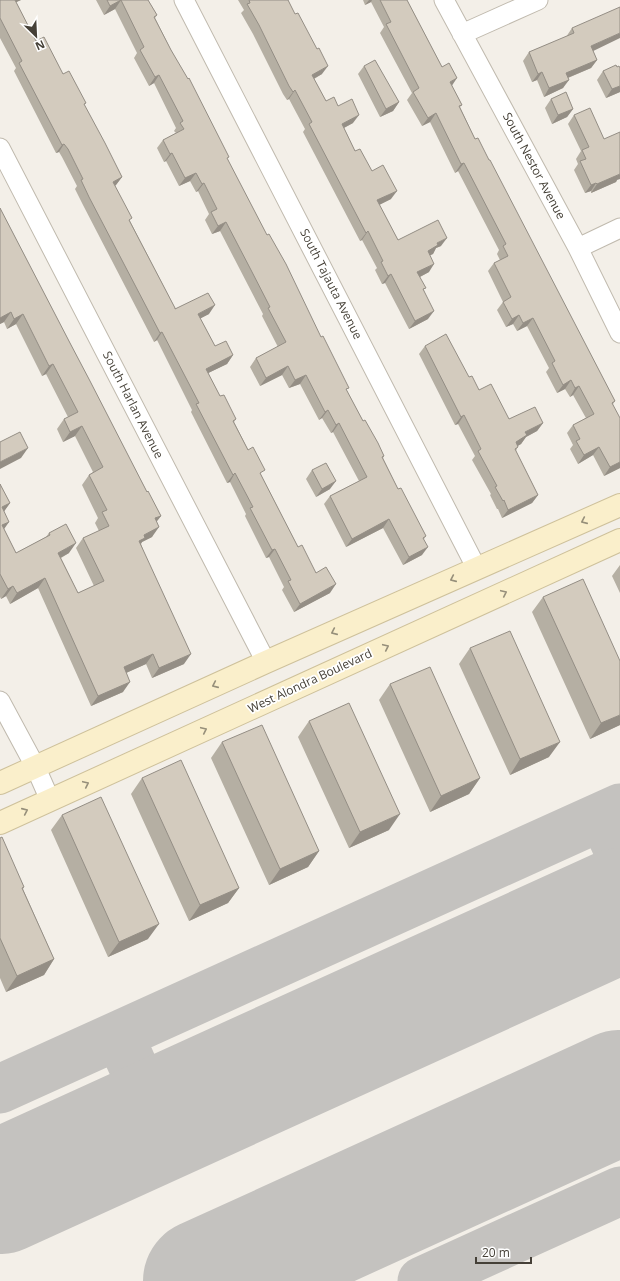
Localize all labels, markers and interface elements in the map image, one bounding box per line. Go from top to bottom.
north arrow [16,16,56,56]
text: N [33,37,47,54]
street label: South Nestor Avenue [499,109,570,222]
street label: South Tajauta Avenue [296,226,367,342]
street label: South Harlan Avenue [99,348,168,462]
one-way arrow [581,516,588,524]
one-way arrow [450,575,457,583]
one-way arrow [500,590,507,598]
one-way arrow [331,627,338,635]
street label: West Alondra Boulevard [245,644,375,717]
one-way arrow [381,644,389,652]
one-way arrow [212,680,220,688]
one-way arrow [199,727,207,735]
one-way arrow [81,781,89,789]
one-way arrow [21,808,28,816]
scale bar [476,1239,531,1265]
text: 20 m [482,1244,510,1261]

